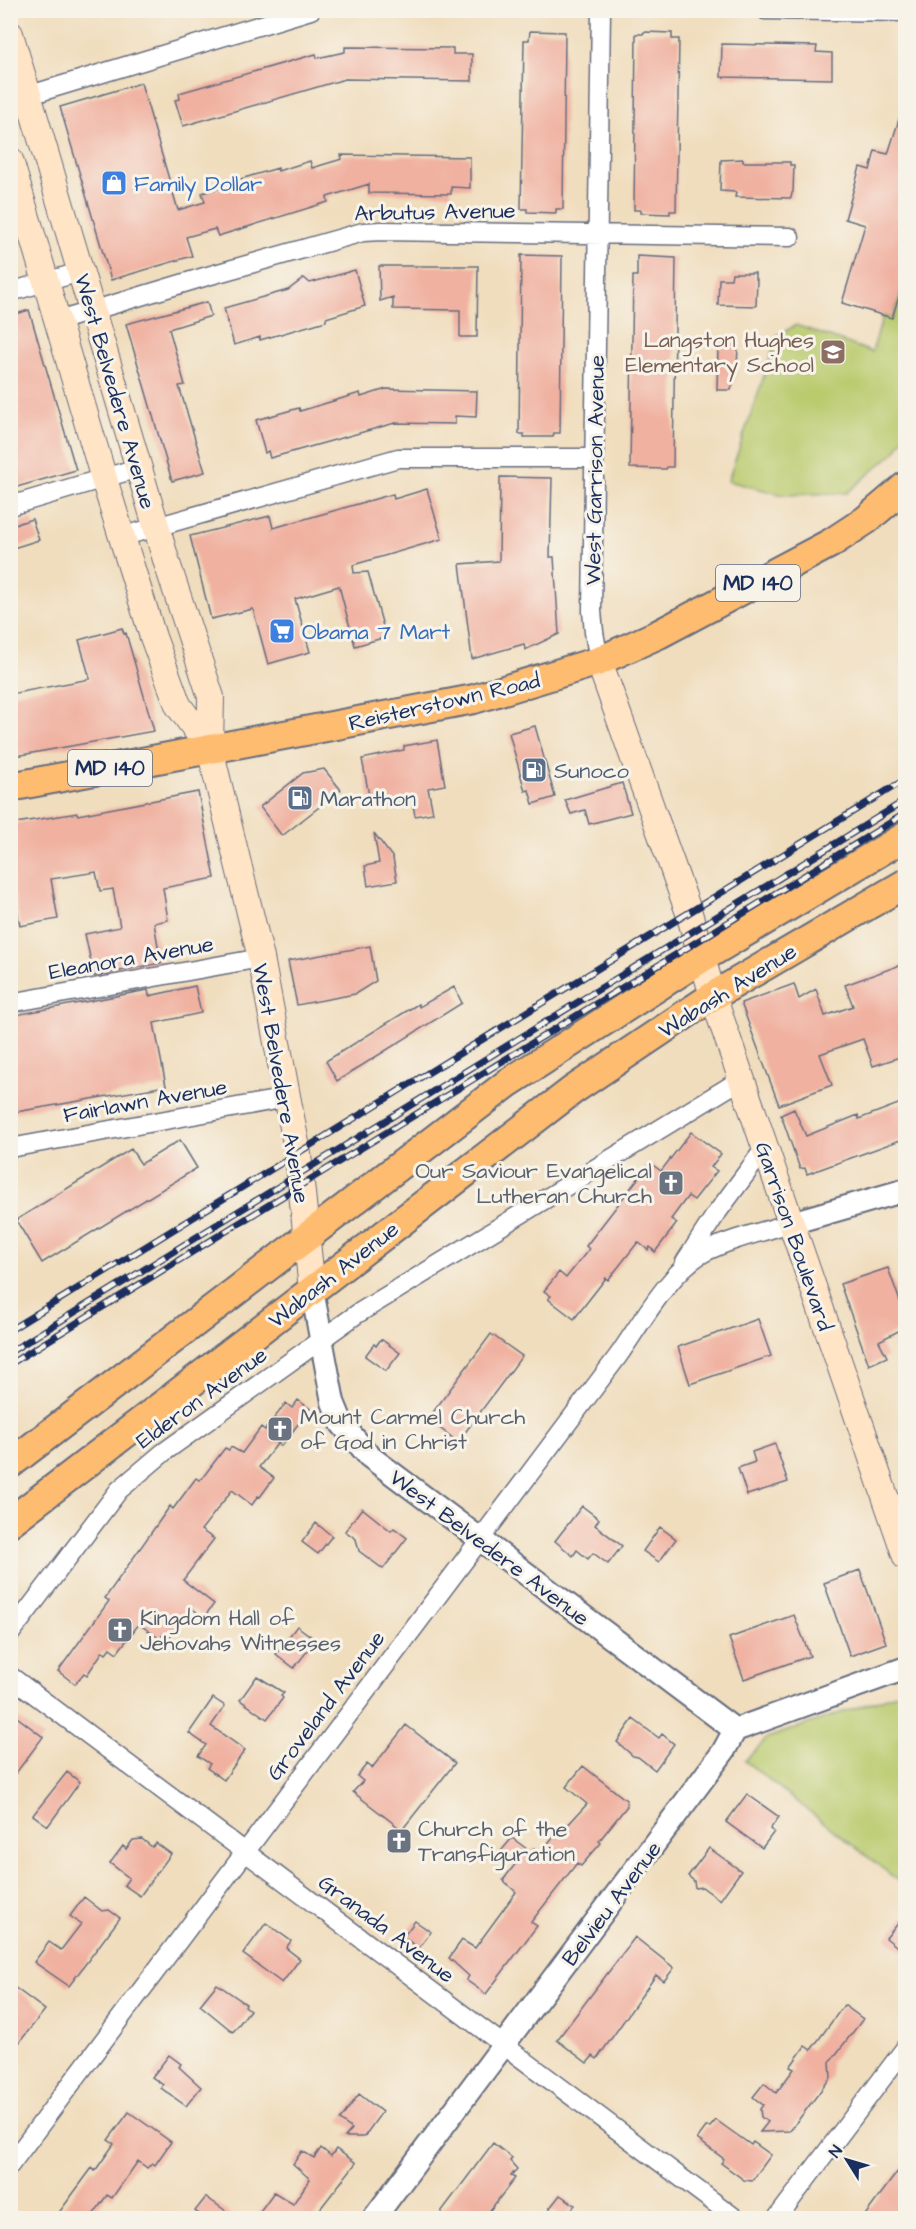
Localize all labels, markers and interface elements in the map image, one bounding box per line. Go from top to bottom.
shop icon: Family Dollar [99,168,129,198]
place label: Family Dollar [134,169,262,201]
street label: Arbutus Avenue [354,196,516,229]
street label: West Belvedere Avenue [66,270,163,513]
place label: Langston Hughes Elementary School [625,325,814,382]
school or university icon: Langston Hughes Elementary School [818,337,848,367]
street label: West Garrison Avenue [578,355,613,585]
road number: MD 140 [716,565,800,601]
supermarket icon: Obama 7 Mart [267,616,297,646]
place label: Obama 7 Mart [302,617,450,648]
street label: Reisterstown Road [346,665,543,740]
road number: MD 140 [68,750,152,786]
fuel station icon: Sunoco [519,755,549,785]
place label: Sunoco [554,756,630,787]
fuel station icon: Marathon [285,783,315,813]
place label: Marathon [320,784,416,815]
street label: Eleanora Avenue [47,929,216,988]
street label: Wabash Avenue [653,936,803,1046]
street label: West Belvedere Avenue [244,961,317,1206]
street label: Fairlawn Avenue [61,1072,230,1131]
street label: Garrison Boulevard [747,1138,840,1335]
place label: Our Saviour Evangelical Lutheran Church [415,1156,652,1212]
church icon: Our Saviour Evangelical Lutheran Church [656,1168,686,1198]
street label: Wabash Avenue [262,1214,406,1336]
street label: Elderon Avenue [130,1340,274,1456]
place label: Mount Carmel Church of God in Christ [300,1402,525,1458]
church icon: Mount Carmel Church of God in Christ [265,1414,295,1444]
street label: West Belvedere Avenue [383,1463,596,1634]
place label: Kingdom Hall of Jehovahs Witnesses [140,1603,341,1659]
church icon: Kingdom Hall of Jehovahs Witnesses [105,1615,135,1645]
street label: Groveland Avenue [260,1625,393,1787]
place label: Church of the Transfiguration [418,1814,575,1871]
church icon: Church of the Transfiguration [384,1826,414,1856]
street label: Belvieu Avenue [555,1835,669,1973]
street label: Granada Avenue [311,1868,461,1991]
north arrow [817,2130,877,2190]
text: N [824,2141,848,2162]

